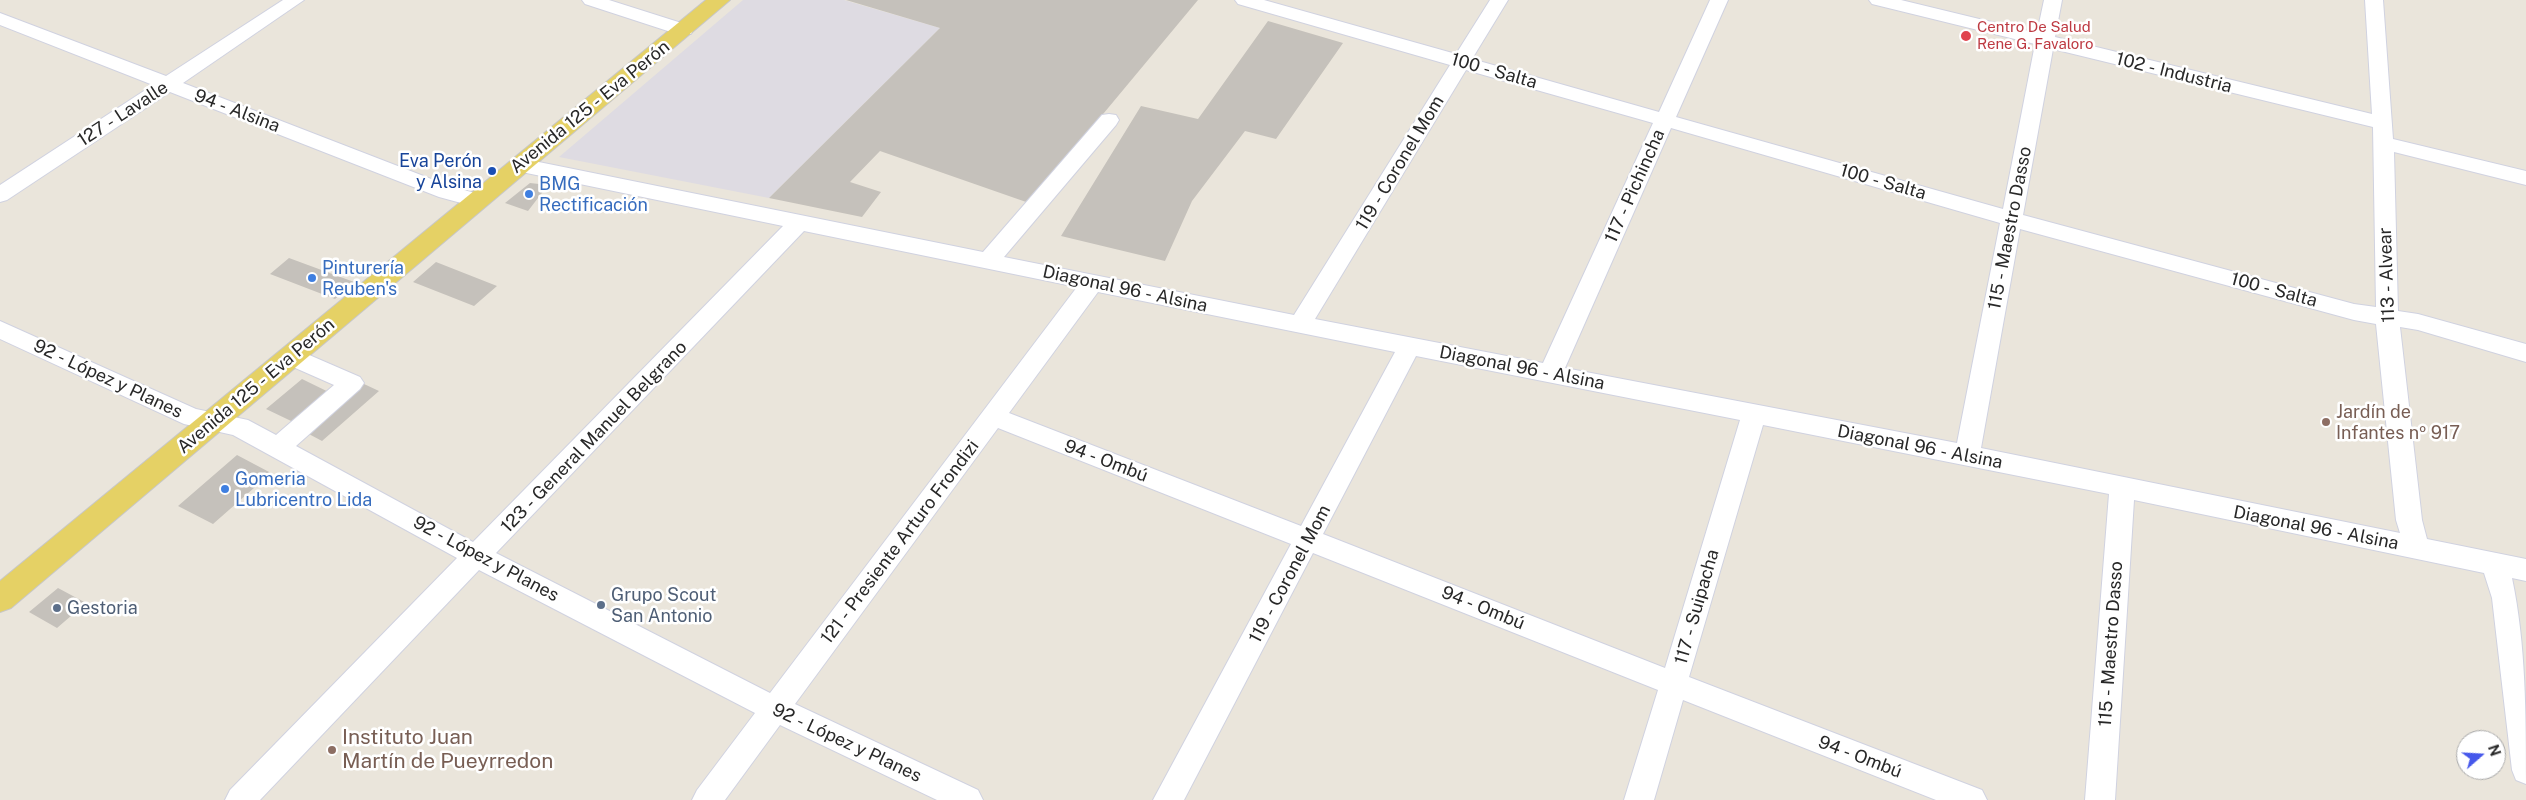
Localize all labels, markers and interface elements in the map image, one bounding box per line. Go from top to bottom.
place label: Centro De Salud Rene G. Favaloro [1977,18,2094,53]
marker: Centro De Salud Rene G. Favaloro [1959,29,1973,43]
street label: Avenida 125 - Eva Perón [506,36,674,178]
street label: 100 - Salta [1449,48,1539,94]
street label: 102 - Industria [2114,48,2234,98]
street label: 127 - Lavalle [74,77,172,151]
street label: 94 - Alsina [191,85,283,137]
street label: 119 - Coronel Mom [1351,92,1449,234]
street label: 117 - Pichincha [1600,126,1670,246]
street label: 115 - Maestro Dasso [1984,145,2036,311]
place label: Eva Perón y Alsina [399,150,482,192]
street label: 100 - Salta [1838,159,1928,205]
marker: Eva Perón y Alsina [486,165,498,177]
place label: BMG Rectificación [539,173,648,215]
marker: BMG Rectificación [523,188,535,200]
street label: 113 - Alvear [2375,227,2399,323]
place label: Pinturería Reuben's [322,257,404,300]
street label: Diagonal 96 - Alsina [1041,261,1209,317]
street label: 100 - Salta [2229,268,2319,312]
marker: Pinturería Reuben's [306,272,318,284]
street label: Avenida 125 - Eva Perón [173,314,339,458]
street label: 92 - López y Planes [30,335,186,423]
street label: 123 - General Manuel Belgrano [496,337,692,537]
street label: Diagonal 96 - Alsina [1438,341,1606,395]
place label: Jardín de Infantes nº 917 [2336,401,2460,444]
marker: Jardín de Infantes nº 917 [2320,416,2332,428]
street label: Diagonal 96 - Alsina [1836,420,2004,474]
street label: 94 - Ombú [1061,435,1151,487]
street label: 121 - Presiente Arturo Frondizi [816,436,984,648]
place label: Gomeria Lubricentro Lida [235,468,372,510]
marker: Gomeria Lubricentro Lida [219,483,231,495]
street label: 119 - Coronel Mom [1245,501,1335,647]
street label: Diagonal 96 - Alsina [2232,501,2400,555]
street label: 92 - López y Planes [409,511,563,607]
street label: 117 - Suipacha [1670,547,1724,667]
street label: 115 - Maestro Dasso [2094,561,2128,727]
street label: 94 - Ombú [1438,582,1528,634]
place label: Grupo Scout San Antonio [611,584,716,626]
place label: Gestoria [67,597,138,619]
marker: Grupo Scout San Antonio [595,599,607,611]
marker: Gestoria [51,602,63,614]
street label: 92 - López y Planes [769,699,925,787]
place label: Instituto Juan Martín de Pueyrredon [342,725,553,775]
north arrow [2456,730,2506,780]
street label: 94 - Ombú [1815,731,1905,783]
text: N [2485,743,2504,758]
marker: Instituto Juan Martín de Pueyrredon [326,744,338,756]

